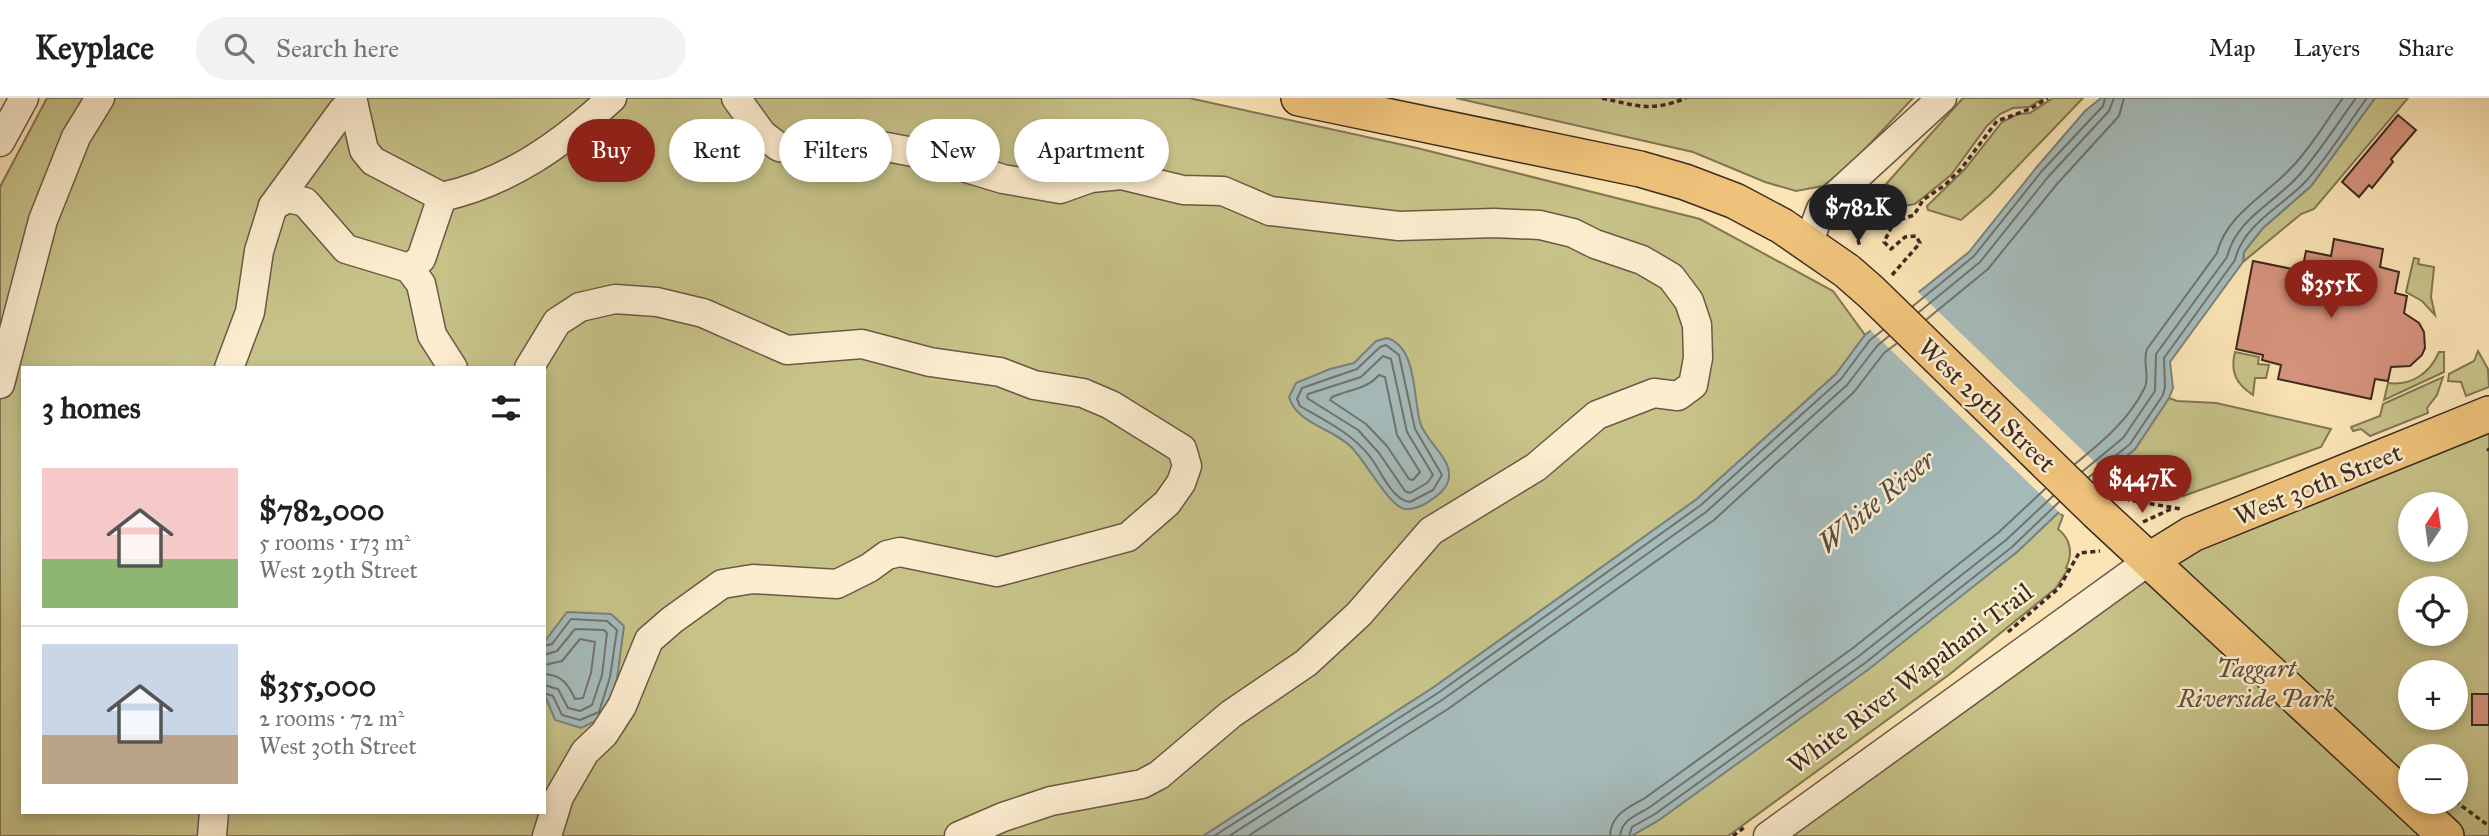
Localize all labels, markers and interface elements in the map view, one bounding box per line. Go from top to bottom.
search box [196,17,686,80]
text: Keyplace [35,28,154,68]
icon: search [220,29,258,67]
text: Search here [276,32,399,64]
text: Map [2209,33,2256,63]
text: Layers [2294,33,2360,63]
text: Share [2398,33,2454,63]
chip: Buy [567,119,655,182]
chip: Rent [669,119,765,182]
chip: Filters [779,119,892,182]
chip: New [906,119,1000,182]
chip: Apartment [1014,119,1169,182]
pin: $782K [1809,184,1907,244]
text: $782K [1825,193,1891,221]
pin: $355K [2282,260,2380,320]
text: $355K [2301,269,2361,297]
street label: West 29th Street [1911,331,2063,479]
icon: filters [487,389,525,427]
text: 3 homes [42,390,141,426]
street label: West 30th Street [2229,436,2407,532]
water label: White River [1811,441,1943,561]
pin: $447K [2093,456,2191,515]
text: $447K [2108,464,2176,492]
text: $782,000 [259,492,385,528]
north arrow [2398,492,2468,562]
map controls [2398,492,2468,814]
icon: home [98,496,182,580]
text: 5 rooms · 173 m² [259,528,411,556]
text: West 29th Street [259,556,418,584]
street label: White River Wapahani Trail [1781,575,2039,781]
button: locate [2398,576,2468,646]
park label: Taggart Riverside Park [2176,652,2335,714]
button: + [2398,660,2468,730]
text: $355,000 [259,668,376,704]
icon: home [98,672,182,756]
text: 2 rooms · 72 m² [259,704,404,732]
text: West 30th Street [259,732,417,760]
button: − [2398,744,2468,814]

